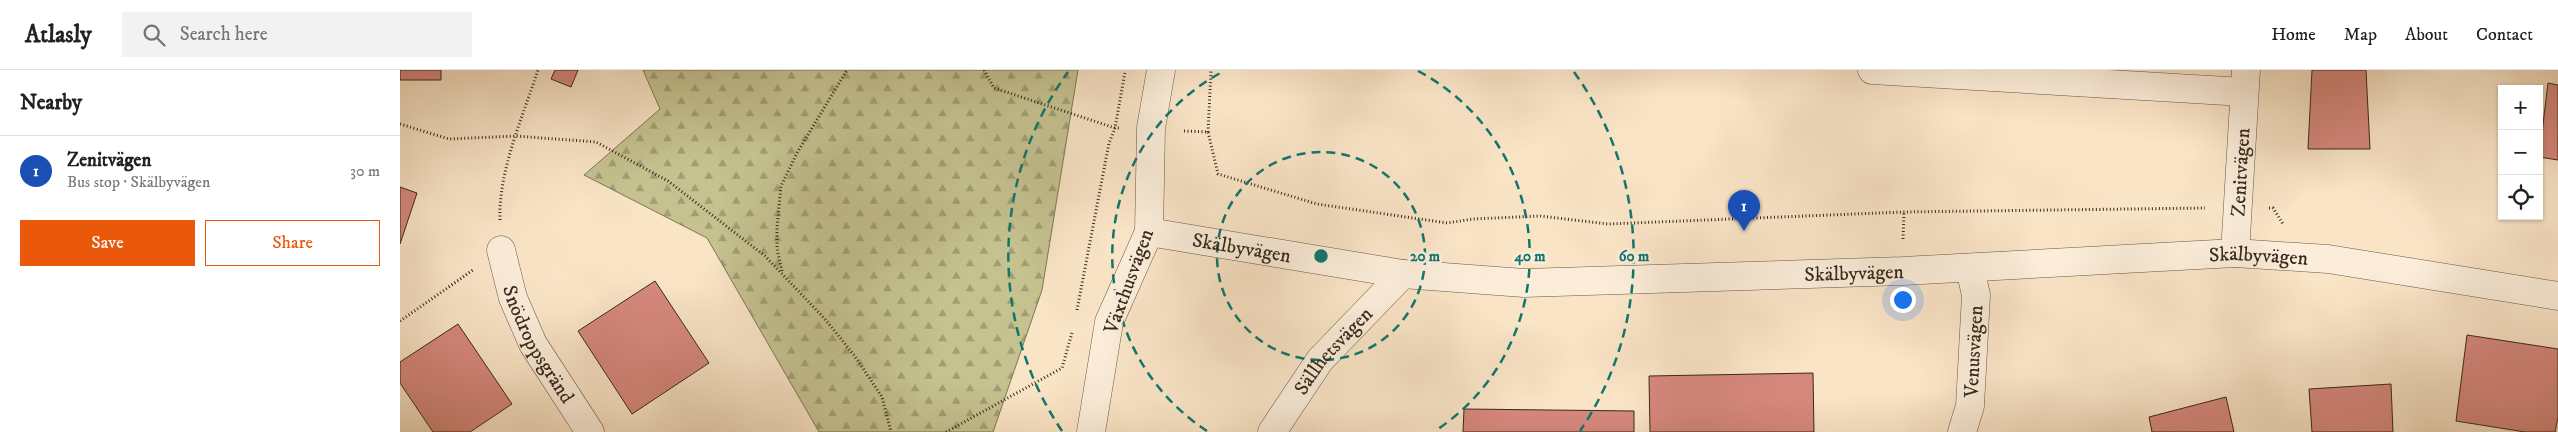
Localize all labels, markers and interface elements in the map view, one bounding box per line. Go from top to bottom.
search box [122,12,472,57]
text: Atlasly [25,20,92,50]
icon: search [140,21,168,49]
text: Search here [180,23,268,46]
text: Home [2271,24,2316,46]
text: Map [2344,24,2377,46]
text: About [2405,24,2448,46]
text: Contact [2476,24,2533,46]
map controls [2498,85,2543,220]
button: + [2498,85,2543,130]
text: Nearby [20,90,82,116]
street label: Zenitvägen [2226,127,2257,217]
button: − [2498,130,2543,175]
text: Zenitvägen [67,149,151,172]
text: 1 [33,161,39,181]
text: 30 m [350,161,380,181]
text: Bus stop · Skälbyvägen [67,172,210,192]
button: locate [2498,175,2543,220]
pin: 1 [1728,190,1760,231]
button: Save [20,220,195,266]
button: Share [205,220,380,266]
street label: Växthusvägen [1099,225,1160,338]
street label: Skälbyvägen [1190,228,1293,269]
street label: Skälbyvägen [2208,242,2309,272]
centre of rings [1312,247,1330,265]
text: 20 m [1410,247,1441,266]
text: 40 m [1513,247,1546,266]
text: 60 m [1619,247,1650,266]
street label: Skälbyvägen [1804,260,1905,288]
street label: Snödroppsgränd [496,283,579,408]
your location [1890,287,1916,313]
street label: Sällhetsvägen [1289,302,1379,400]
street label: Venusvägen [1959,304,1989,399]

